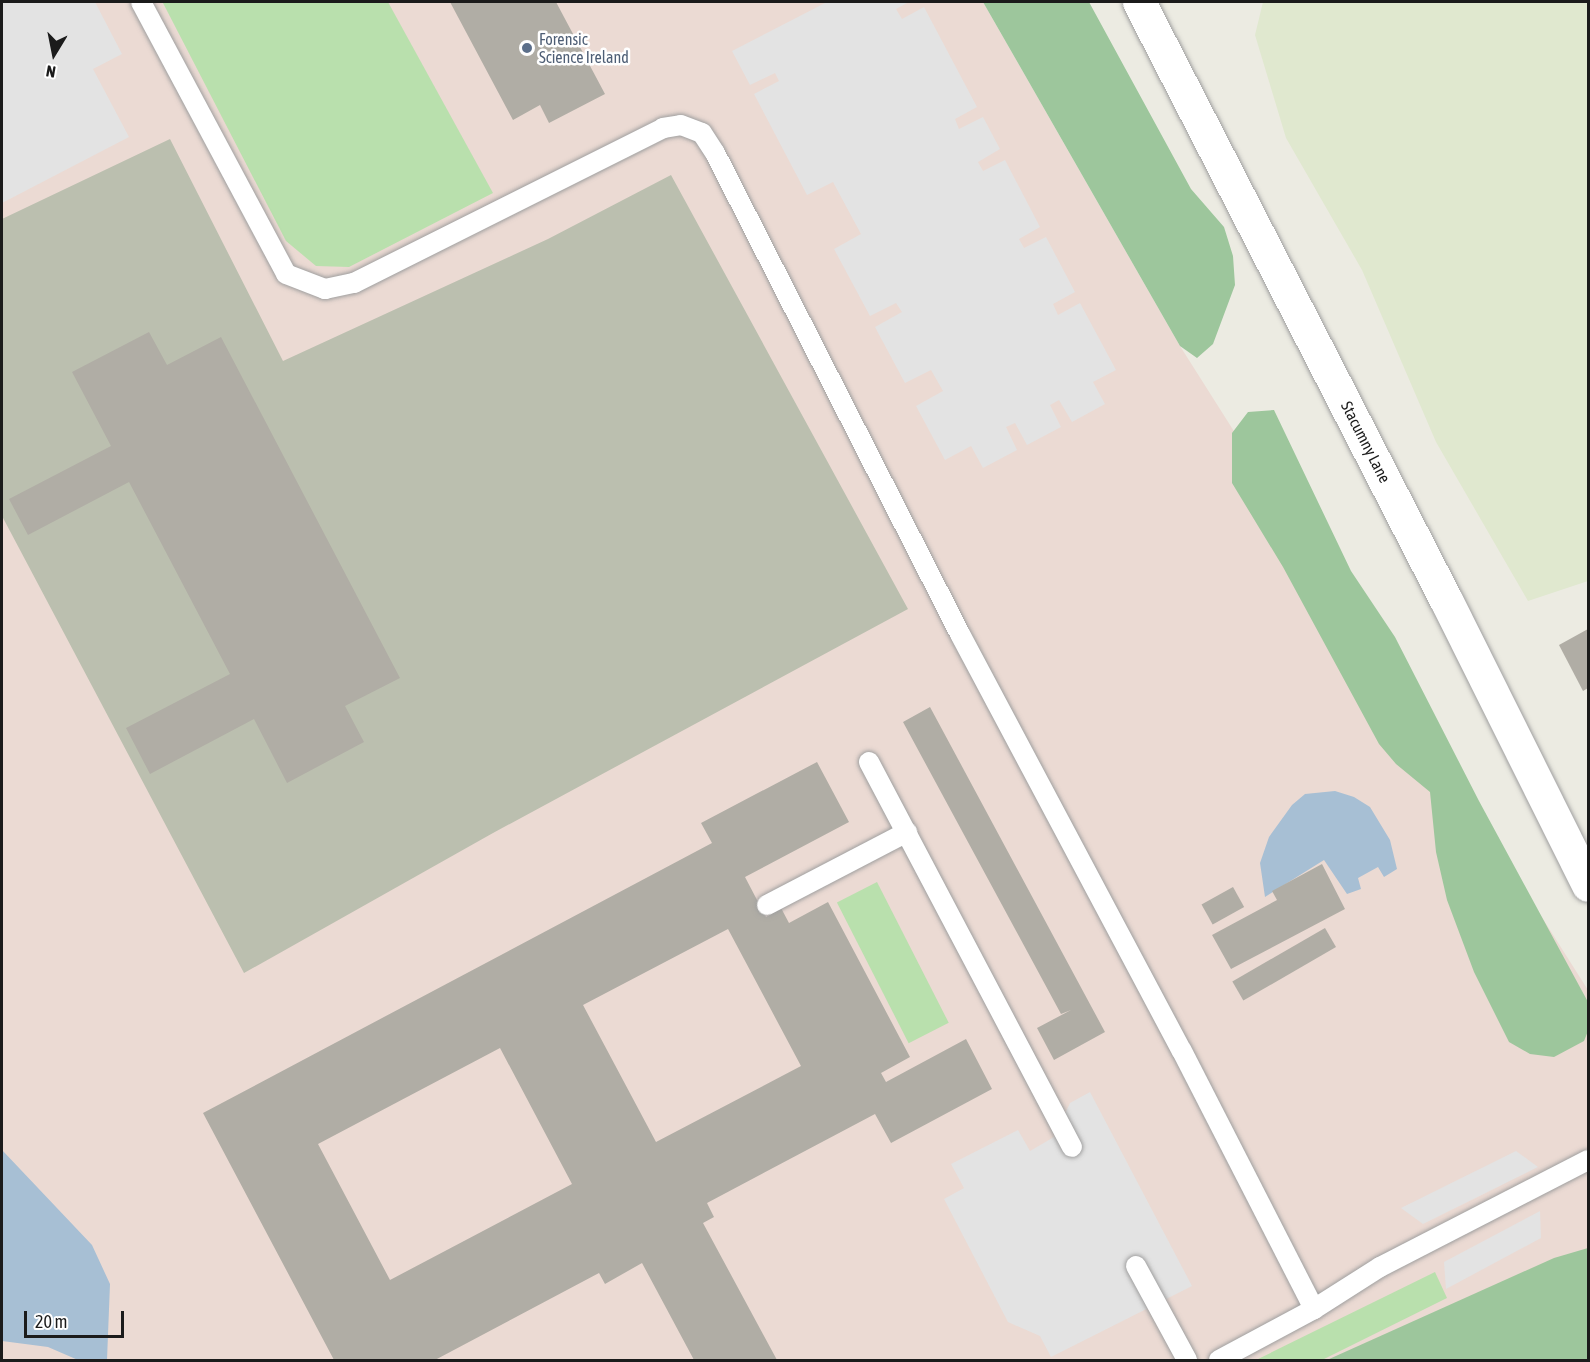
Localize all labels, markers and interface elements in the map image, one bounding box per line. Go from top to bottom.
north arrow [24,24,84,84]
place label: Forensic Science Ireland [539,29,629,67]
marker: Forensic Science Ireland [520,41,534,55]
text: N [45,62,57,81]
street label: Stacumny Lane [1337,398,1395,486]
scale bar [27,1299,128,1337]
text: 20 m [35,1311,67,1332]

